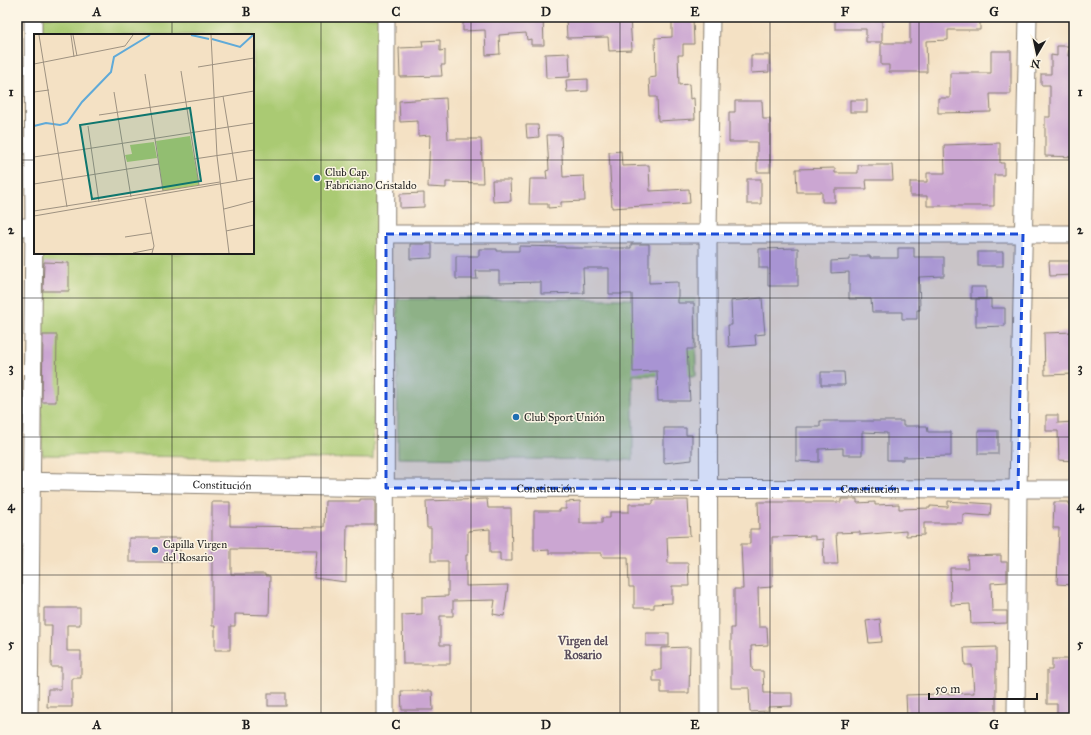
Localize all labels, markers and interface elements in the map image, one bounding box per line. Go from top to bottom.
text: A [92,4,102,20]
text: B [242,4,251,20]
text: C [392,4,401,20]
text: D [541,4,551,20]
text: E [690,4,700,20]
text: F [841,4,850,20]
text: G [989,4,999,20]
inset map [34,34,254,254]
north arrow [1017,34,1057,74]
text: N [1029,56,1041,71]
text: 1 [8,84,14,100]
text: 1 [1077,84,1083,100]
place label: Club Cap. Fabriciano Cristaldo [325,166,417,192]
marker: Club Cap. Fabriciano Cristaldo [312,173,322,183]
text: 2 [8,222,15,238]
text: 2 [1077,222,1084,238]
text: 3 [8,360,14,376]
text: 3 [1077,360,1083,376]
place label: Club Sport Unión [524,411,605,424]
marker: Club Sport Unión [511,412,521,422]
street label: Constitución [192,478,252,492]
street label: Constitución [516,482,575,495]
street label: Constitución [840,483,899,496]
text: 4 [7,498,15,514]
text: 4 [1076,498,1084,514]
place label: Capilla Virgen del Rosario [163,538,227,564]
marker: Capilla Virgen del Rosario [150,545,160,555]
district label: Virgen del Rosario [557,634,609,662]
text: 5 [8,636,15,652]
text: 5 [1077,636,1084,652]
scale bar [929,675,1037,701]
text: 50 m [935,682,960,696]
text: A [92,717,102,733]
text: B [242,717,251,733]
text: C [392,717,401,733]
text: D [541,717,551,733]
text: E [690,717,700,733]
text: F [841,717,850,733]
text: G [989,717,999,733]

